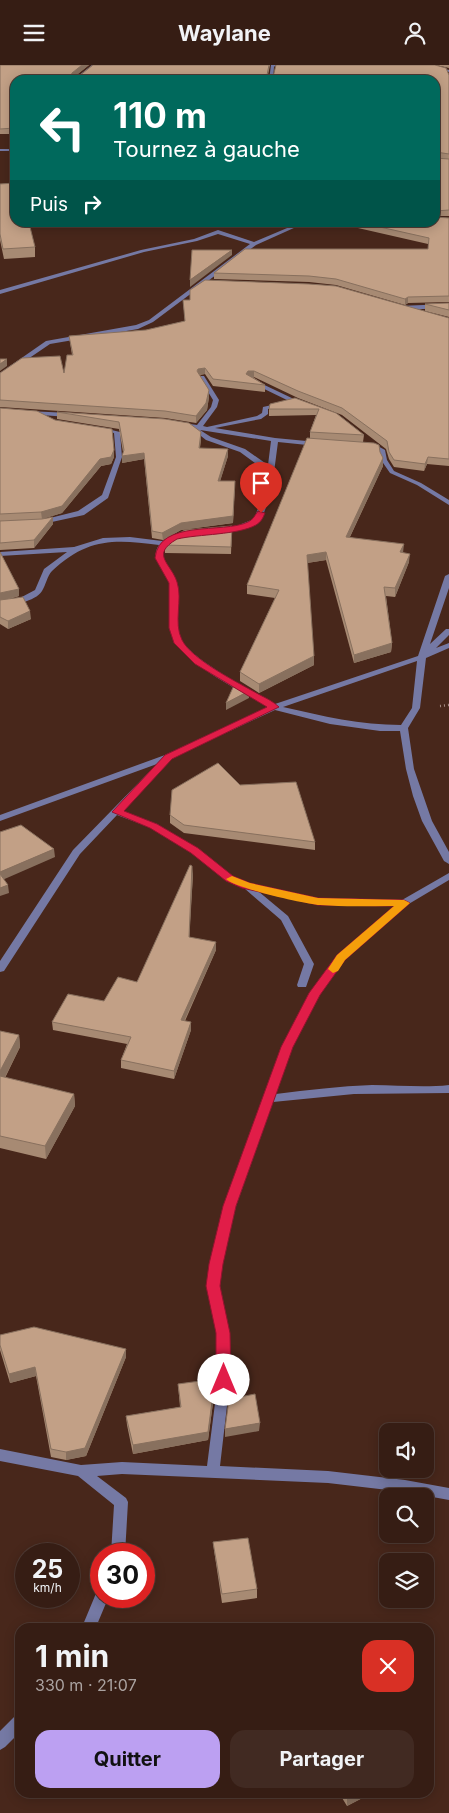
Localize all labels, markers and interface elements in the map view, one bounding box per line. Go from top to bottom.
icon: menu [20,19,48,47]
icon: person [401,19,429,47]
text: Waylane [178,20,271,46]
text: 110 m [113,94,207,136]
icon: left [30,95,95,160]
text: Tournez à gauche [113,136,300,162]
icon: right [78,190,106,218]
text: Puis [30,193,68,216]
pin [240,462,282,513]
icon: arrive [247,469,275,497]
position arrow [197,1353,249,1405]
map controls [379,1423,434,1608]
button: sound [379,1423,434,1478]
button: search [379,1488,434,1543]
speed limit sign: 30 [90,1543,155,1608]
button: layers [379,1553,434,1608]
text: 25 [32,1554,63,1584]
text: km/h [33,1580,62,1595]
text: 1 min [35,1638,109,1674]
button: close [362,1640,414,1692]
text: 330 m · 21:07 [35,1675,137,1695]
button: Quitter [35,1730,220,1788]
button: Partager [230,1730,414,1788]

